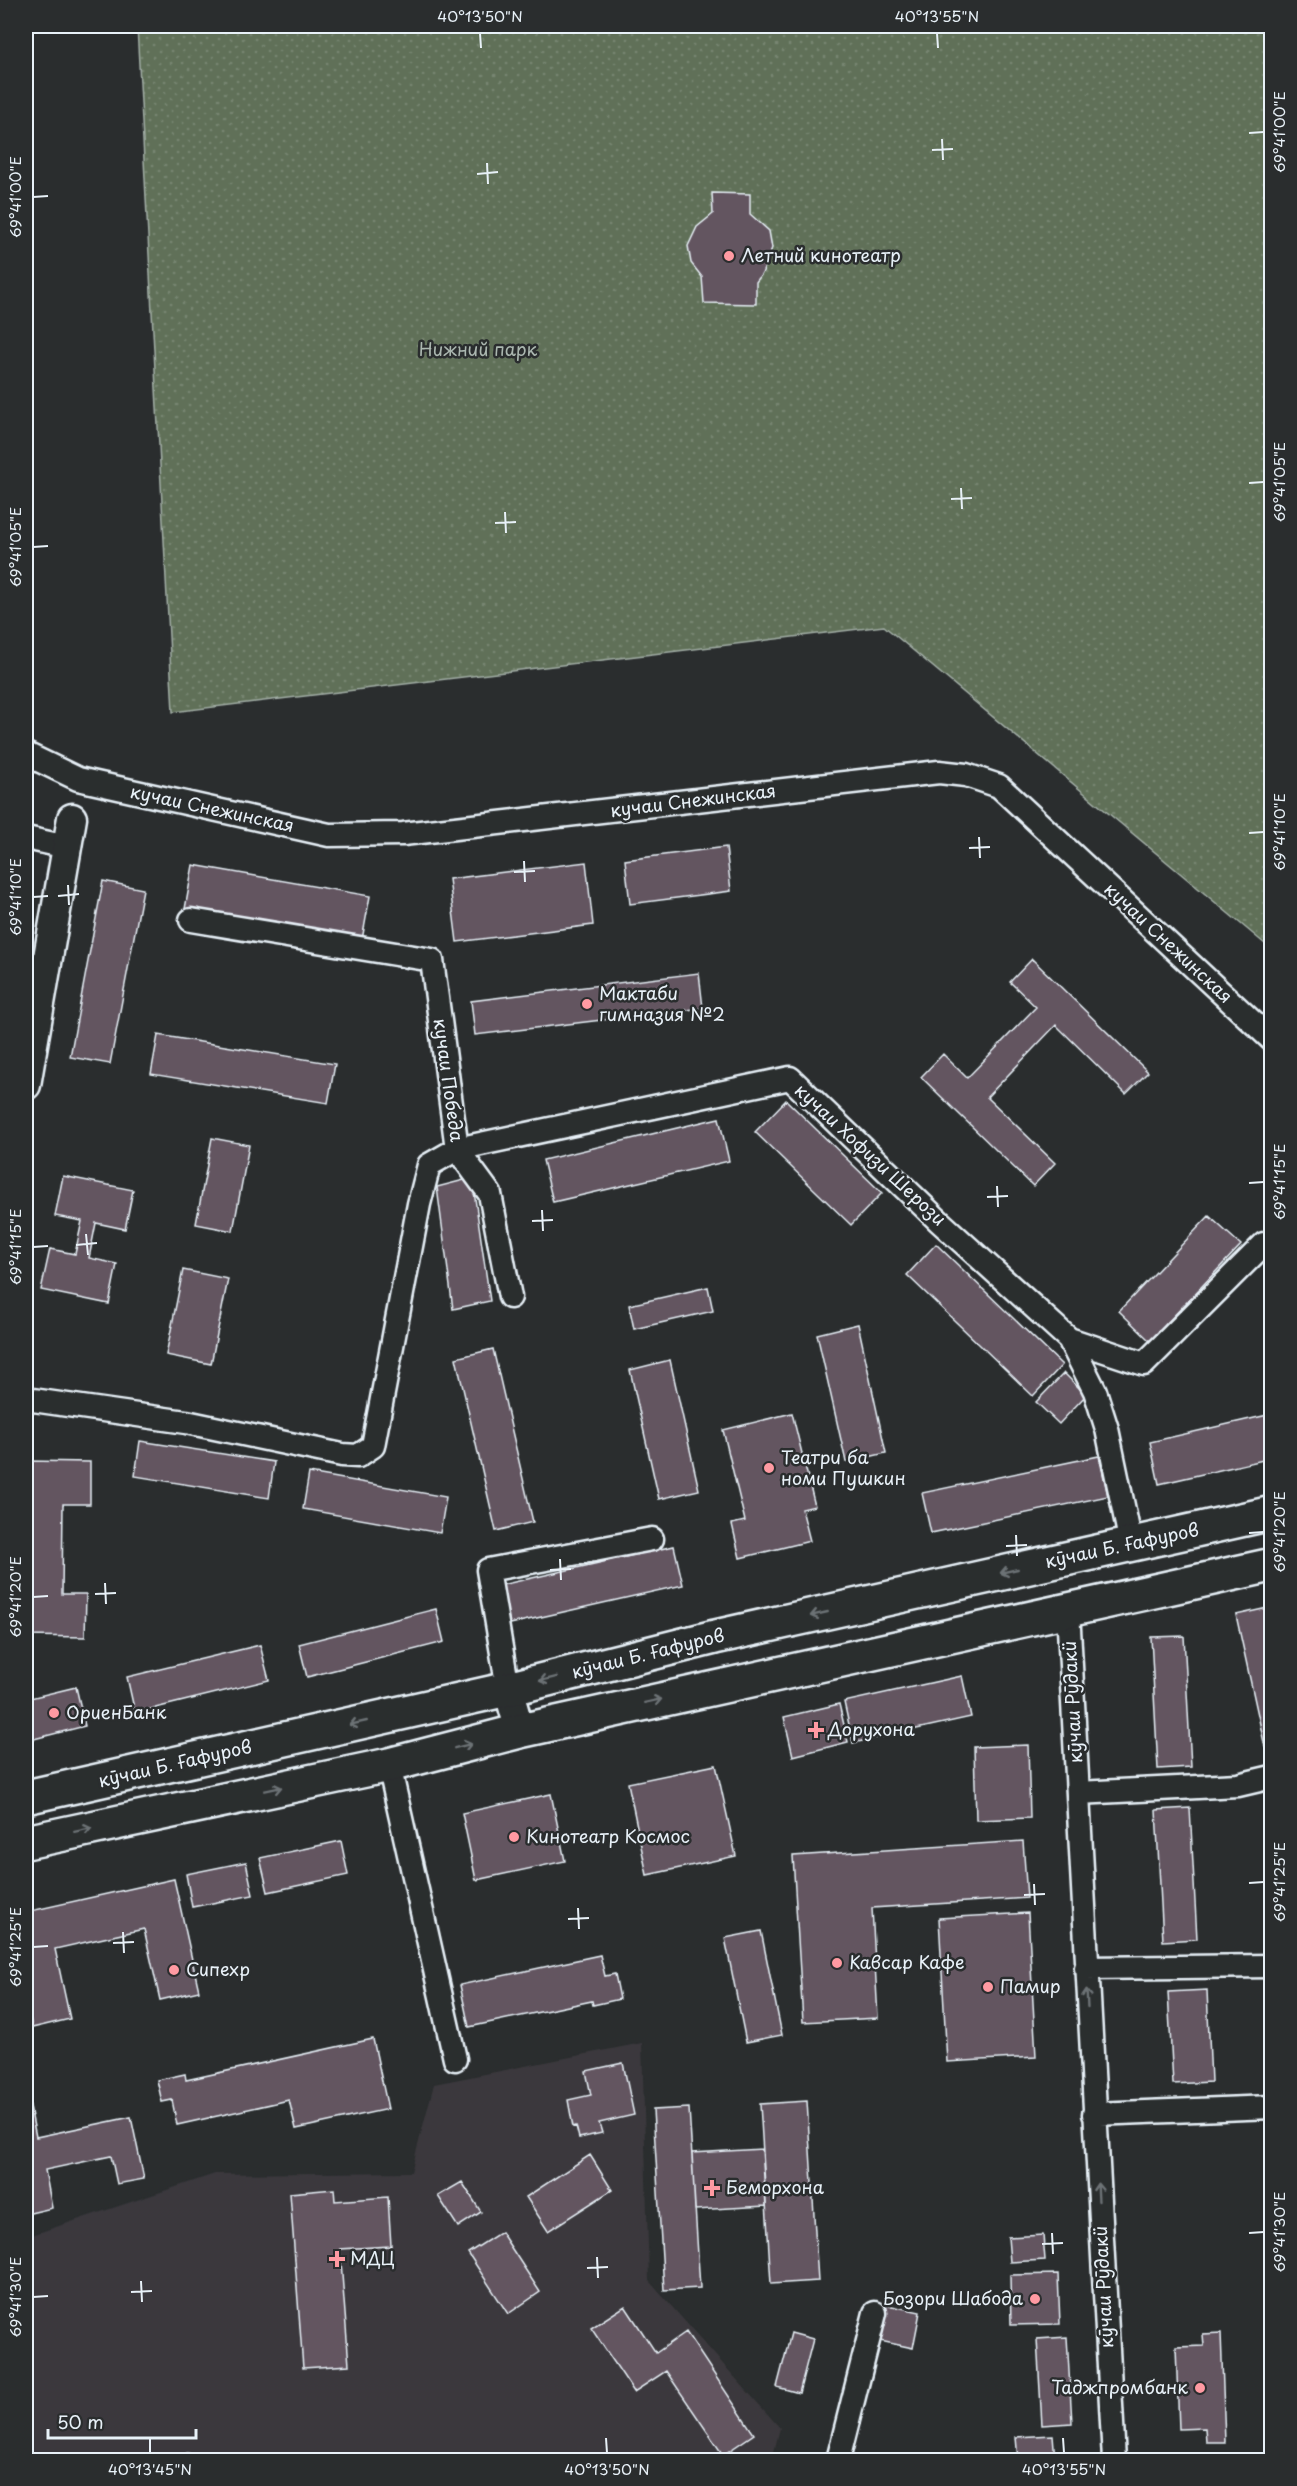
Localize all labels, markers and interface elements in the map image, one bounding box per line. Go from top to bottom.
text: 40°13'50"N [437,4,523,27]
text: 40°13'55"N [895,4,979,27]
text: 69°41'00"E [1267,91,1290,173]
text: 69°41'00"E [3,156,26,238]
place label: Летний кинотеатр [741,241,901,268]
marker: Летний кинотеатр [722,249,736,263]
park label: Нижний парк [419,335,538,362]
text: 69°41'05"E [1267,442,1290,522]
text: 69°41'05"E [3,507,26,587]
street label: кучаи Снежинская [608,776,777,823]
street label: кучаи Снежинская [128,777,297,838]
text: 69°41'10"E [1267,793,1290,871]
text: 69°41'10"E [3,858,26,936]
street label: кучаи Снежинская [1099,875,1239,1009]
place label: Мактаби гимназия №2 [599,979,725,1027]
marker: Мактаби гимназия №2 [580,997,594,1011]
street label: кучаи Победа [427,1016,472,1144]
street label: кучаи Хофизи Шерози [789,1076,953,1231]
text: 69°41'15"E [1267,1144,1290,1220]
text: 69°41'15"E [3,1209,26,1285]
place label: Театри ба номи Пушкин [781,1443,906,1491]
marker: Театри ба номи Пушкин [762,1461,776,1475]
text: 69°41'20"E [1267,1491,1290,1573]
street label: кӯчаи Б. Ғафуров [1042,1515,1201,1574]
text: 69°41'20"E [3,1556,26,1638]
one-way arrow [1000,1566,1019,1578]
one-way arrow [810,1608,829,1620]
street label: кӯчаи Б. Ғафуров [568,1620,727,1685]
street label: кӯчаи Рӯдакӣ [1055,1640,1088,1764]
one-way arrow [539,1674,558,1686]
one-way arrow [644,1695,663,1707]
place label: ОриенБанк [66,1698,167,1725]
marker: ОриенБанк [47,1706,61,1720]
place label: Дорухона [827,1715,916,1742]
one-way arrow [349,1718,368,1729]
marker: Дорухона [809,1723,823,1737]
street label: кӯчаи Б. Ғафуров [95,1732,254,1793]
one-way arrow [454,1739,473,1751]
one-way arrow [263,1783,283,1794]
place label: Кинотеатр Космос [526,1822,690,1849]
one-way arrow [72,1824,92,1835]
marker: Кинотеатр Космос [507,1830,521,1844]
text: 69°41'25"E [1267,1842,1290,1922]
text: 69°41'25"E [3,1907,26,1987]
place label: Кавсар Кафе [849,1948,965,1975]
place label: Сипехр [186,1955,250,1982]
marker: Кавсар Кафе [830,1956,844,1970]
marker: Сипехр [167,1963,181,1977]
place label: Памир [1000,1972,1061,1999]
marker: Памир [981,1980,995,1994]
one-way arrow [1082,1988,1093,2008]
place label: Беморхона [726,2173,825,2200]
marker: Беморхона [703,2179,721,2197]
one-way arrow [1093,2183,1104,2203]
text: 69°41'30"E [1267,2191,1290,2273]
street label: кӯчаи Рӯдакӣ [1086,2225,1119,2349]
place label: МДЦ [350,2244,395,2271]
marker: МДЦ [328,2250,346,2268]
text: 69°41'30"E [3,2256,26,2338]
place label: Бозори Шабода [883,2284,1024,2311]
marker: Бозори Шабода [1028,2292,1042,2306]
place label: Таджпромбанк [1051,2373,1188,2400]
marker: Таджпромбанк [1193,2381,1207,2395]
scale bar [48,2402,196,2440]
text: 50 m [57,2408,104,2435]
text: 40°13'45"N [108,2457,192,2480]
text: 40°13'50"N [564,2457,650,2480]
text: 40°13'55"N [1022,2457,1106,2480]

